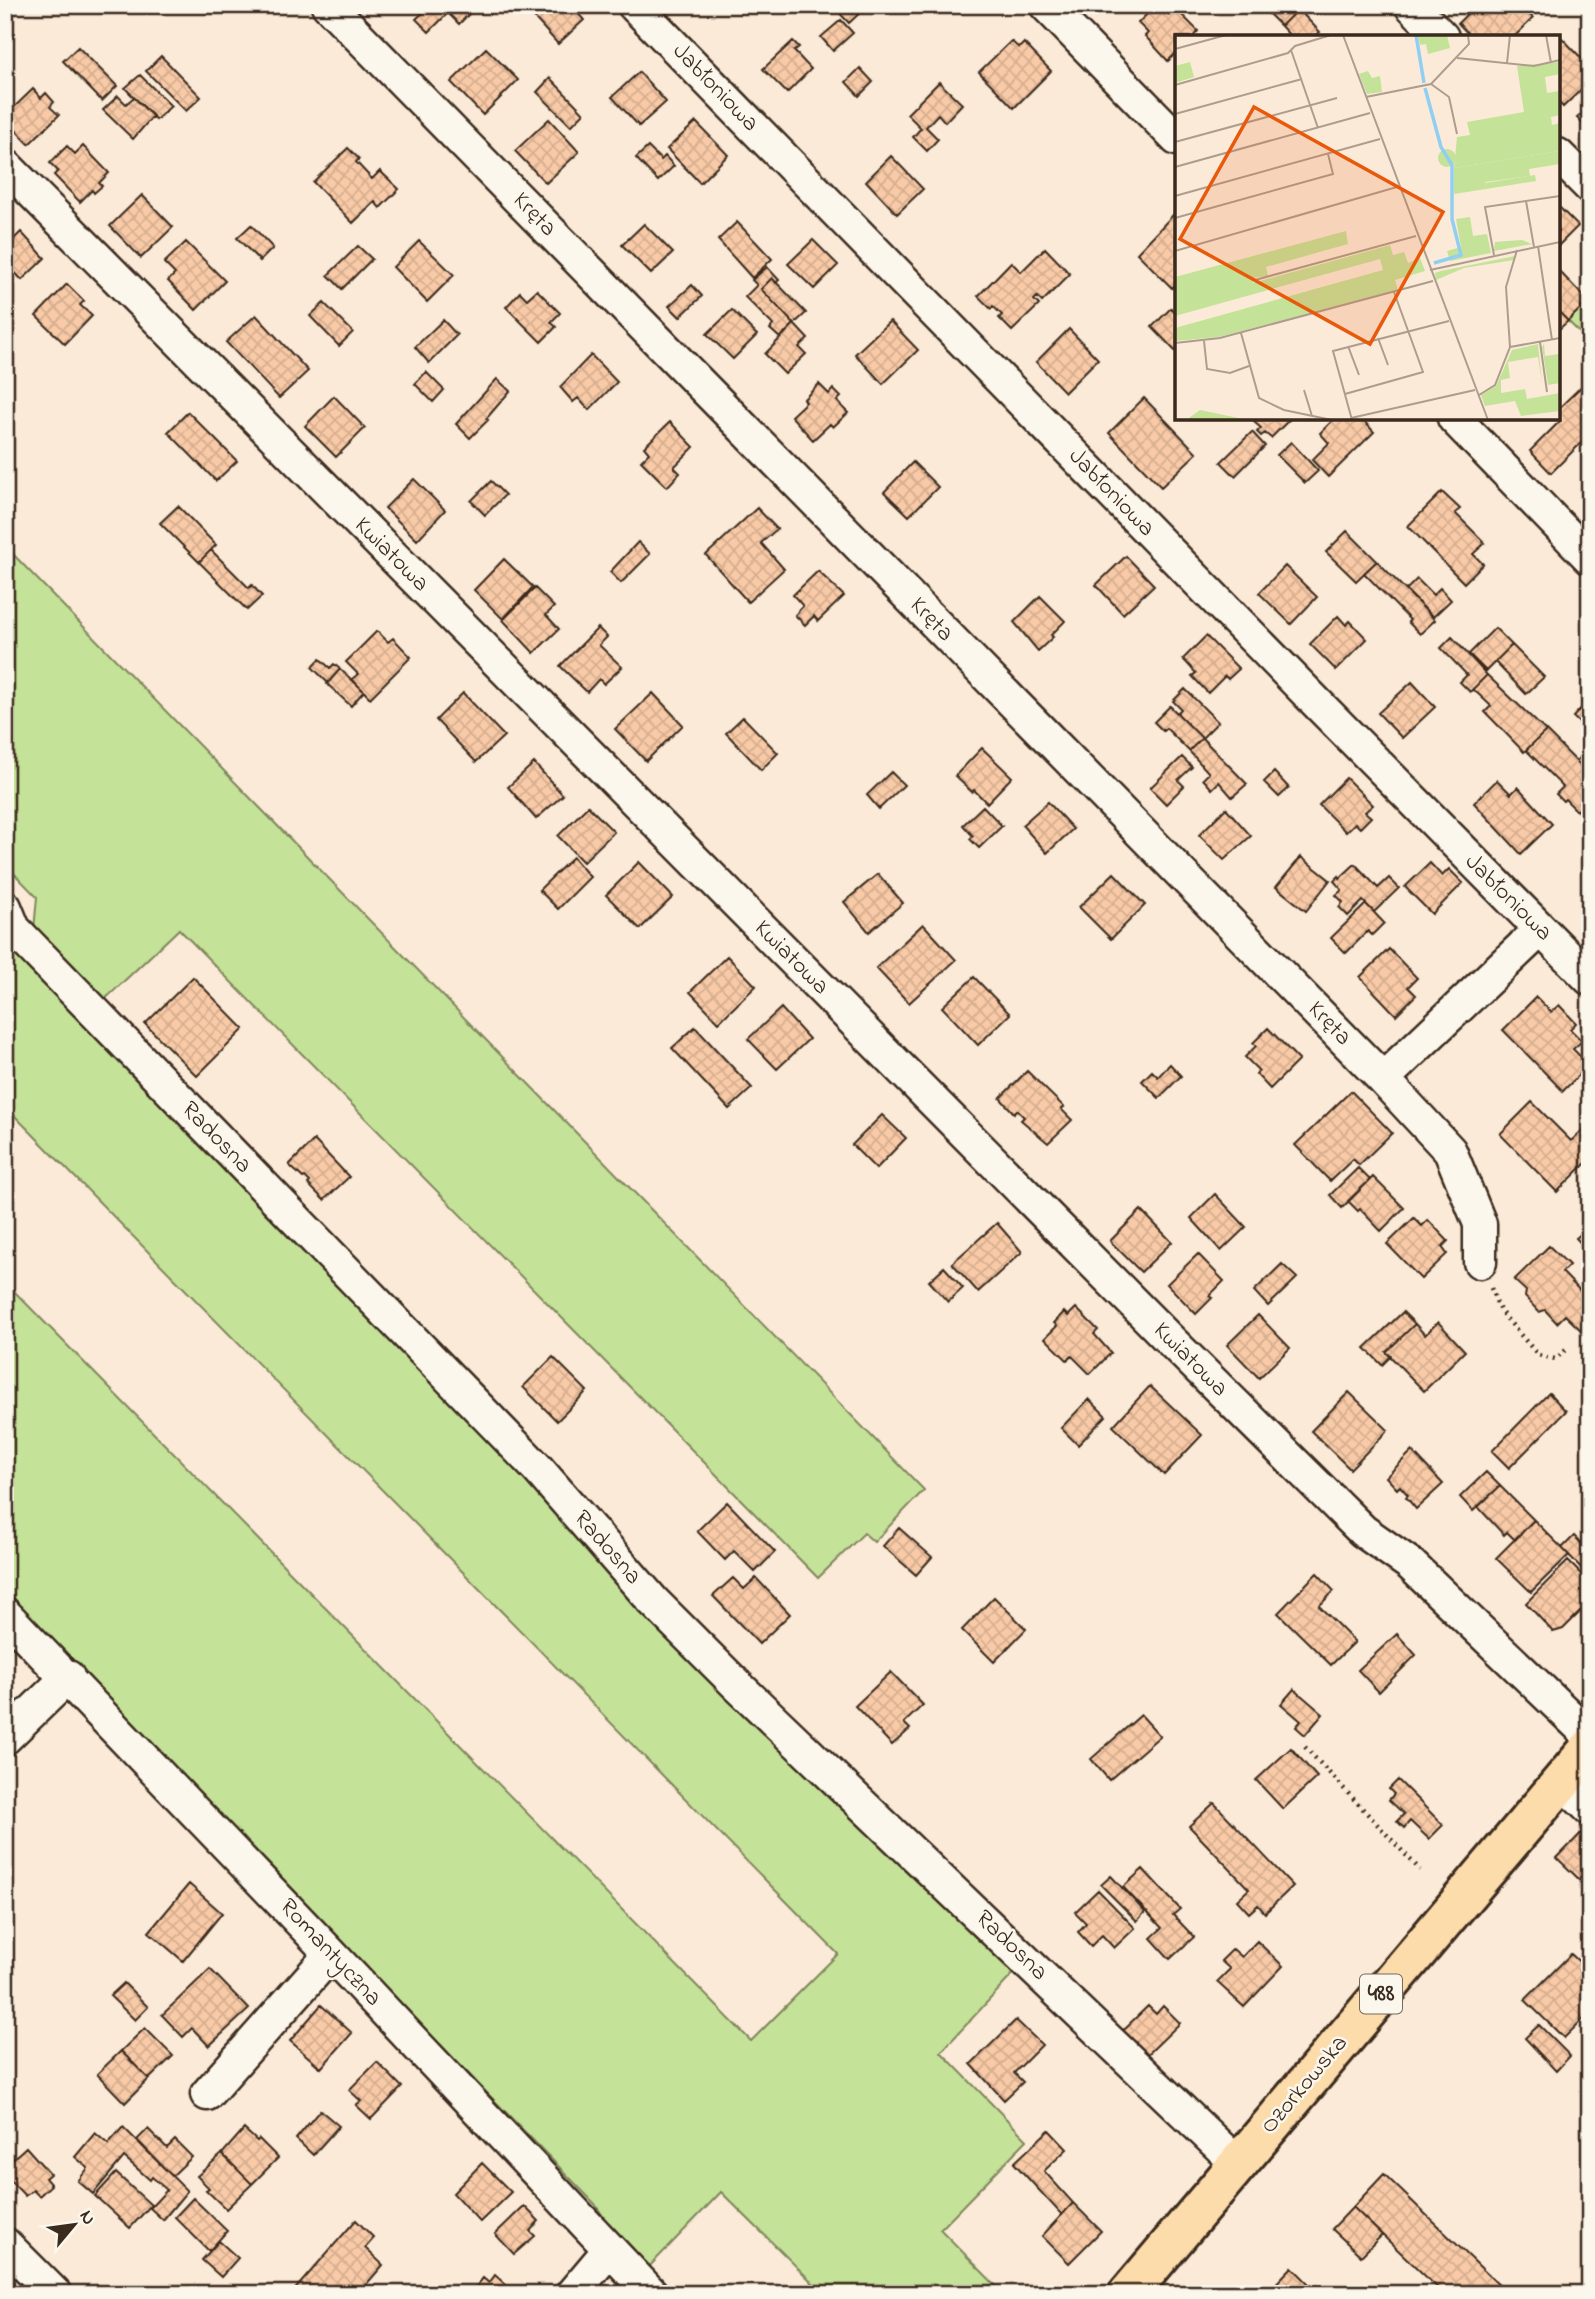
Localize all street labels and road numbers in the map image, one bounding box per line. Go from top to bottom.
street label: Jabłoniowa [664,36,766,140]
street label: Kręta [504,185,564,245]
street label: Jabłoniowa [1060,441,1162,545]
street label: Kwiatowa [345,509,437,601]
street label: Kręta [901,590,961,650]
street label: Jabłoniowa [1456,846,1560,950]
street label: Kwiatowa [745,912,837,1004]
street label: Kręta [1299,994,1359,1054]
street label: Radosna [172,1094,260,1182]
street label: Kwiatowa [1144,1314,1236,1406]
street label: Radosna [565,1503,649,1593]
street label: Romantyczna [270,1891,389,2016]
street label: Radosna [967,1902,1055,1990]
road number: 488 [1360,1974,1402,2013]
street label: Ozorkowska [1253,2028,1357,2142]

